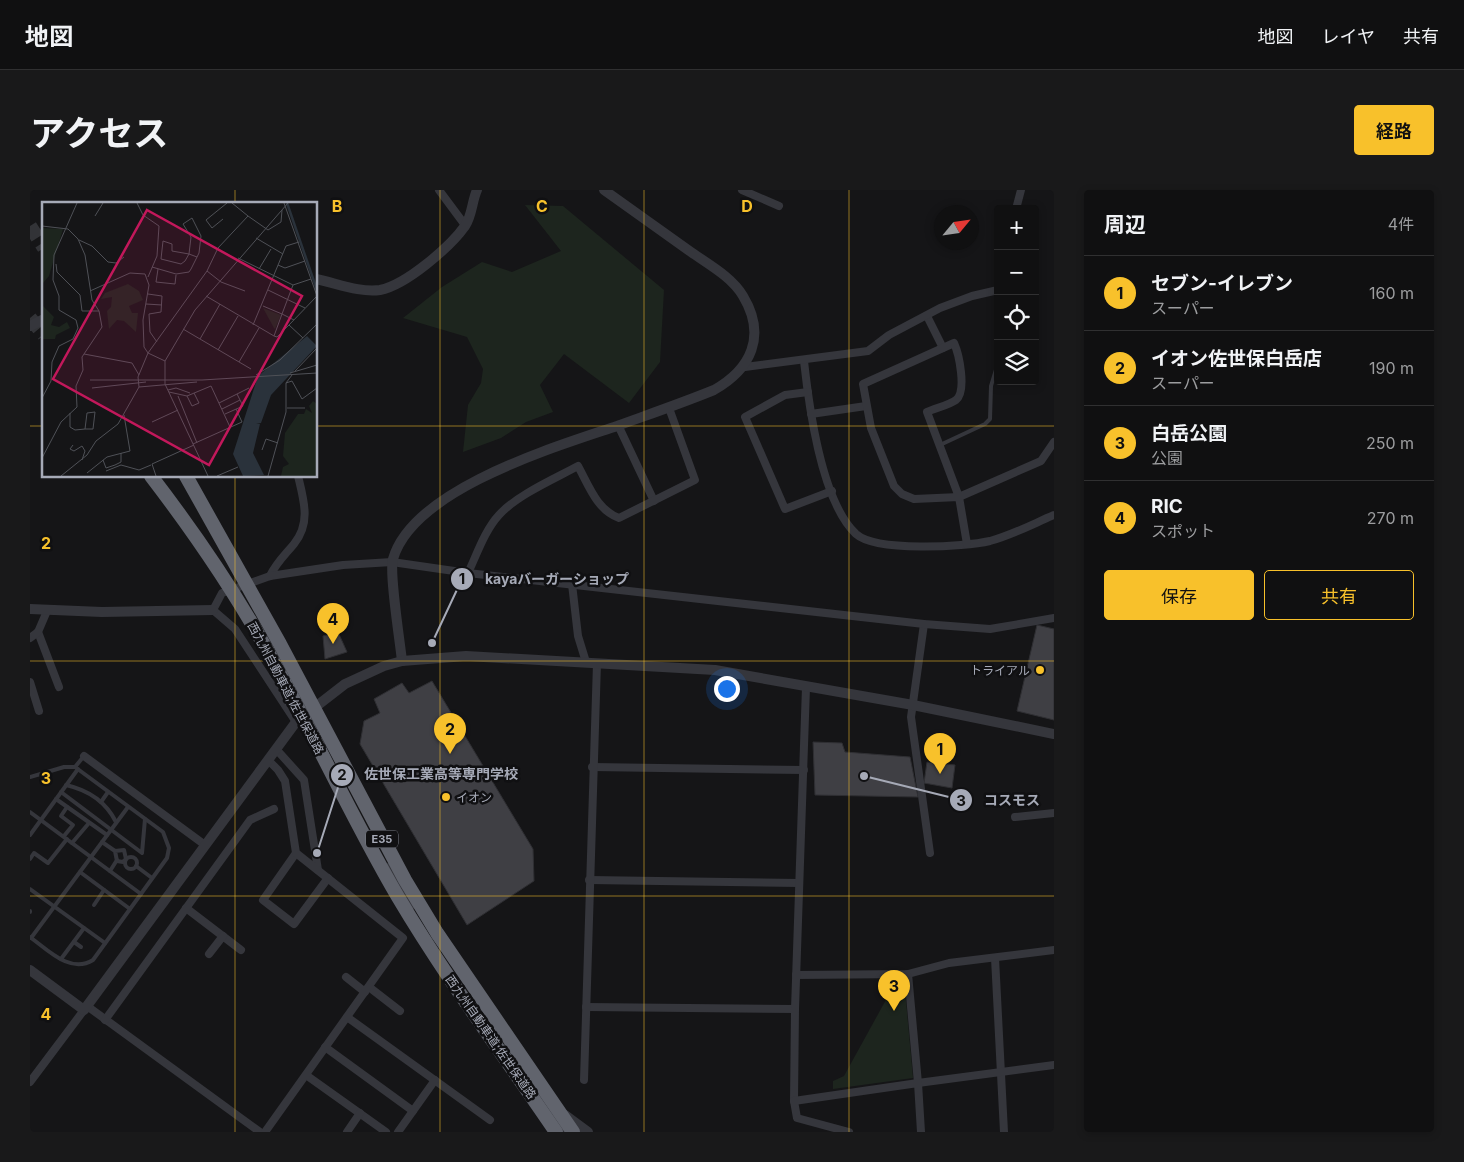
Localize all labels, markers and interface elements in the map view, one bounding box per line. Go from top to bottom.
text: 地図 [25,22,73,51]
text: 地図 [1258,26,1294,47]
text: レイヤ [1322,26,1375,47]
text: 共有 [1403,26,1439,47]
button: 経路 [1354,105,1434,155]
text: アクセス [30,112,168,154]
text: B [332,196,342,216]
text: C [536,196,548,216]
text: D [741,196,753,216]
inset map [42,202,318,478]
north arrow [934,205,979,250]
map controls [994,205,1039,385]
button: + [994,205,1039,250]
text: 周辺 [1104,212,1146,237]
text: 4件 [1388,214,1414,234]
button: − [994,250,1039,295]
text: セブン-イレブン [1151,272,1293,295]
text: 1 [1117,283,1123,303]
text: 160 m [1369,283,1414,303]
button: locate [994,295,1039,340]
text: スーパー [1151,298,1215,318]
button: layers [994,340,1039,385]
text: イオン佐世保白岳店 [1151,347,1322,370]
text: 2 [1115,358,1125,378]
text: 190 m [1369,358,1414,378]
text: スーパー [1151,373,1215,393]
text: 白岳公園 [1151,422,1227,445]
text: 3 [1115,433,1125,453]
text: 250 m [1366,433,1414,453]
text: 公園 [1151,448,1183,468]
text: RIC [1151,495,1183,518]
text: 4 [1115,508,1125,528]
text: 270 m [1367,508,1414,528]
text: スポット [1151,521,1215,541]
text: 2 [41,533,51,553]
callout: kayaバーガーショップ [450,565,639,594]
text: 1 [459,569,465,588]
text: kayaバーガーショップ [485,570,629,587]
button: 保存 [1104,570,1254,620]
button: 共有 [1264,570,1414,620]
pin: 4 [317,603,349,644]
street label: 西九州自動車道;佐世保道路 [245,619,327,757]
place label: トライアル [970,663,1030,678]
marker: トライアル [1034,664,1046,676]
your location [714,676,740,702]
pin: 2 [434,713,466,754]
pin: 1 [924,733,956,774]
callout: 佐世保工業高等専門学校 [329,760,528,789]
text: 2 [337,765,347,784]
text: 佐世保工業高等専門学校 [364,765,518,782]
text: 3 [41,768,51,788]
callout: コスモス [949,786,1050,815]
place label: イオン [456,790,492,805]
marker: イオン [440,791,452,803]
text: 3 [956,791,966,810]
text: コスモス [984,791,1040,808]
road number: E35 [366,831,398,848]
pin: 3 [878,970,910,1011]
street label: 西九州自動車道;佐世保道路 [443,972,539,1102]
text: 4 [41,1004,52,1024]

